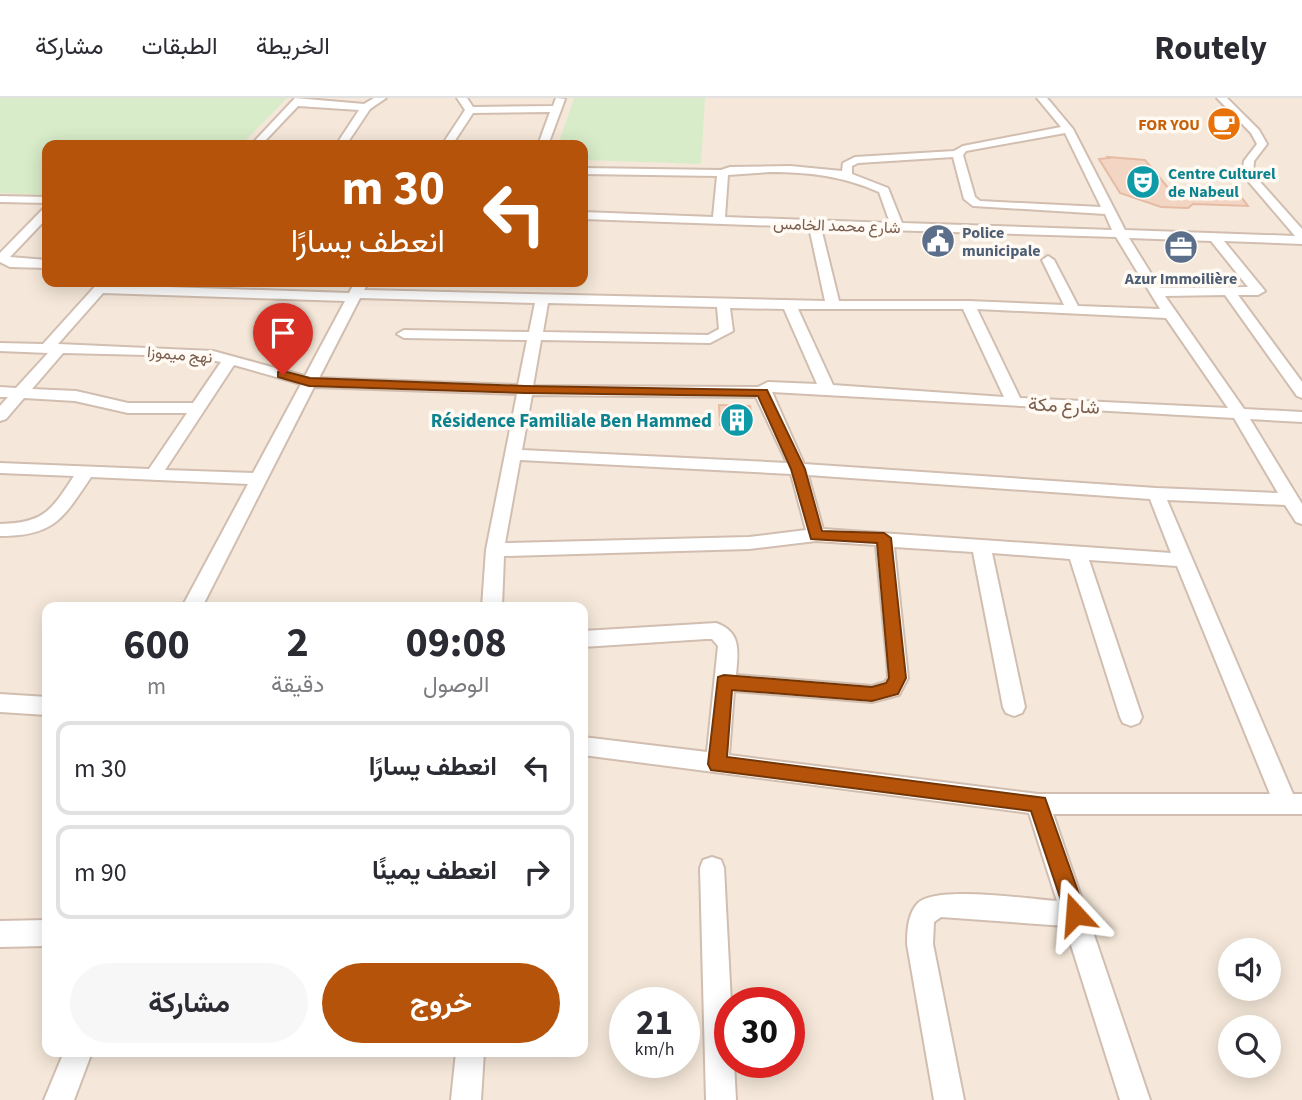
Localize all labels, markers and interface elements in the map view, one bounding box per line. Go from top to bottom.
text: Routely [1154,25,1267,72]
text: مشاركة [35,29,103,64]
text: الطبقات [141,29,218,64]
text: الخريطة [256,29,330,64]
cafe icon: FOR YOU [1205,105,1243,143]
place label: FOR YOU [1138,114,1200,136]
text: 30 m [341,154,445,224]
theatre icon: Centre Culturel de Nabeul [1124,163,1162,201]
place label: Centre Culturel de Nabeul [1168,163,1276,203]
icon: left [469,168,560,259]
street label: شارع محمد الخامس [773,213,901,239]
text: انعطف يسارًا [291,219,445,265]
public building icon: Police municipale [919,222,957,260]
place label: Police municipale [962,222,1041,262]
office icon: Azur Immoilière [1162,228,1200,266]
place label: Azur Immoilière [1124,268,1237,290]
pin [253,303,313,375]
icon: arrive [264,314,302,352]
street label: نهج ميموزا [146,341,213,369]
street label: شارع مكة [1027,391,1100,422]
building icon: Résidence Familiale Ben Hammed [718,401,756,439]
place label: Résidence Familiale Ben Hammed [431,408,712,435]
text: 2 [287,613,309,673]
text: 09:08 [405,613,507,673]
text: 600 [123,615,190,675]
text: دقيقة [271,668,324,701]
text: الوصول [423,668,489,701]
text: m [147,670,166,703]
text: انعطف يسارًا [369,748,497,785]
icon: left [518,749,556,787]
text: 30 m [74,750,127,787]
text: انعطف يمينًا [372,852,497,889]
icon: right [518,853,556,891]
text: 90 m [74,854,127,891]
position arrow [1038,877,1112,951]
map controls [1218,938,1281,1078]
button: sound [1218,938,1281,1001]
button: مشاركة [70,963,308,1043]
button: خروج [322,963,560,1043]
speed limit sign: 30 [714,987,805,1078]
text: 21 [636,998,673,1048]
button: search [1218,1015,1281,1078]
text: km/h [635,1037,674,1062]

